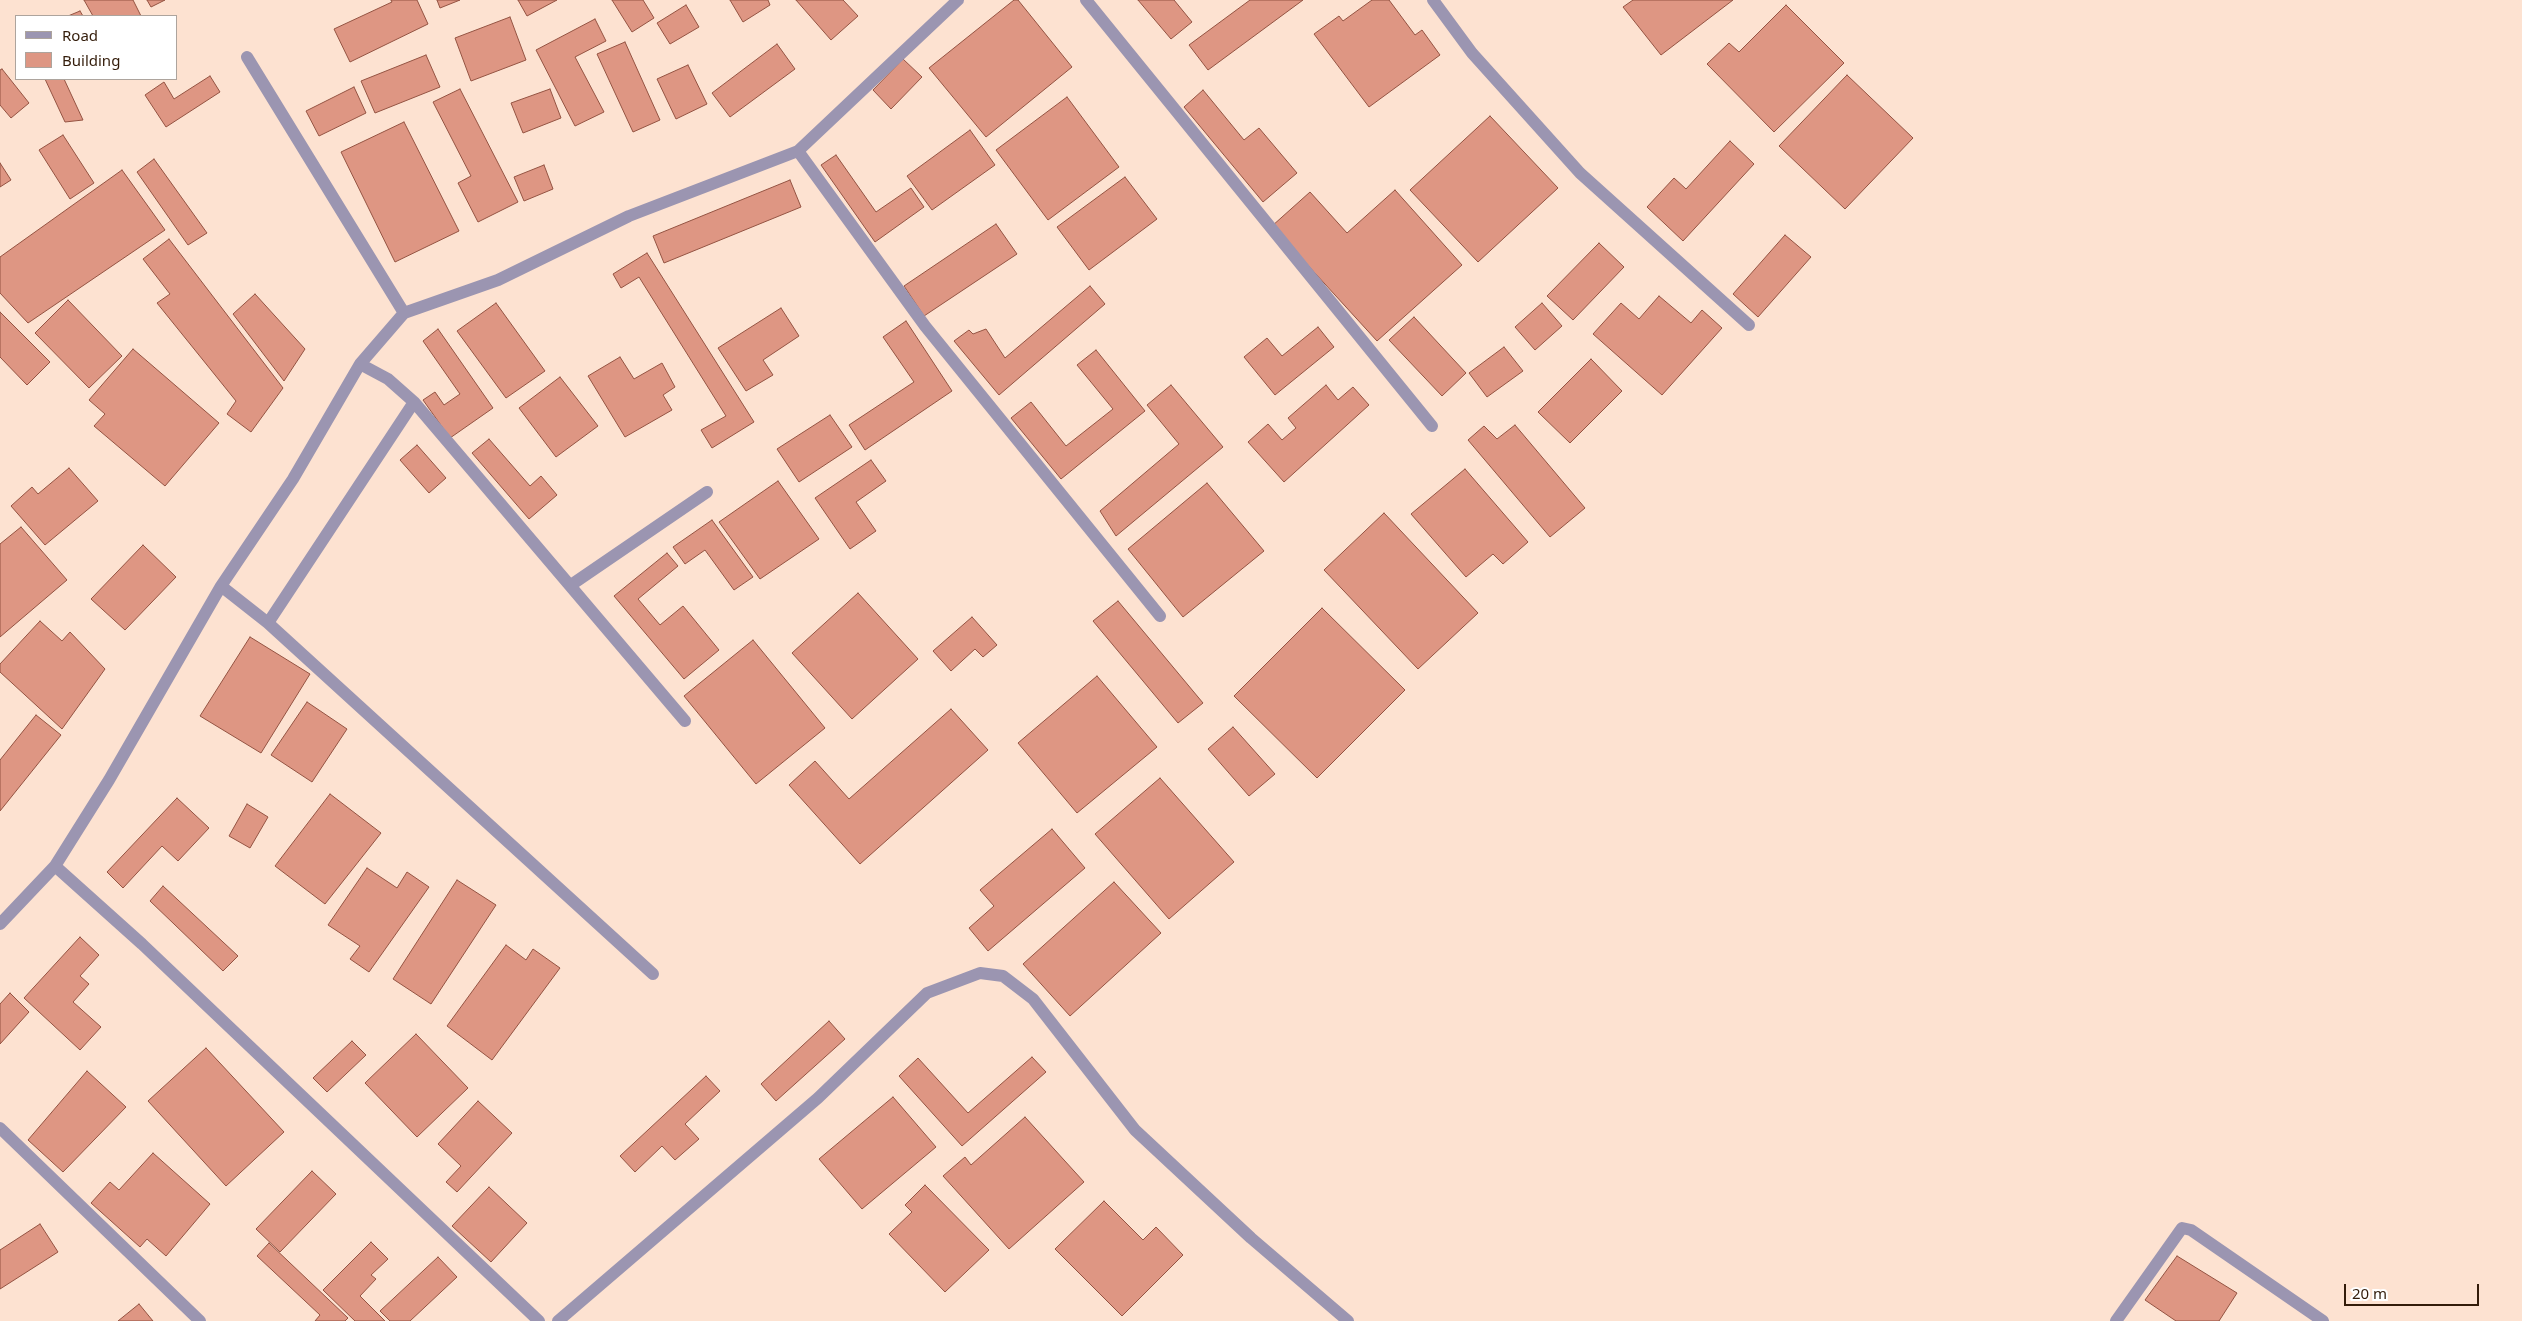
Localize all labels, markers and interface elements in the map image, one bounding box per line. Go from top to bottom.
legend [15,15,178,80]
text: Road [62,25,98,45]
text: Building [62,50,120,70]
scale bar [2347,1274,2482,1306]
text: 20 m [2352,1283,2387,1303]

